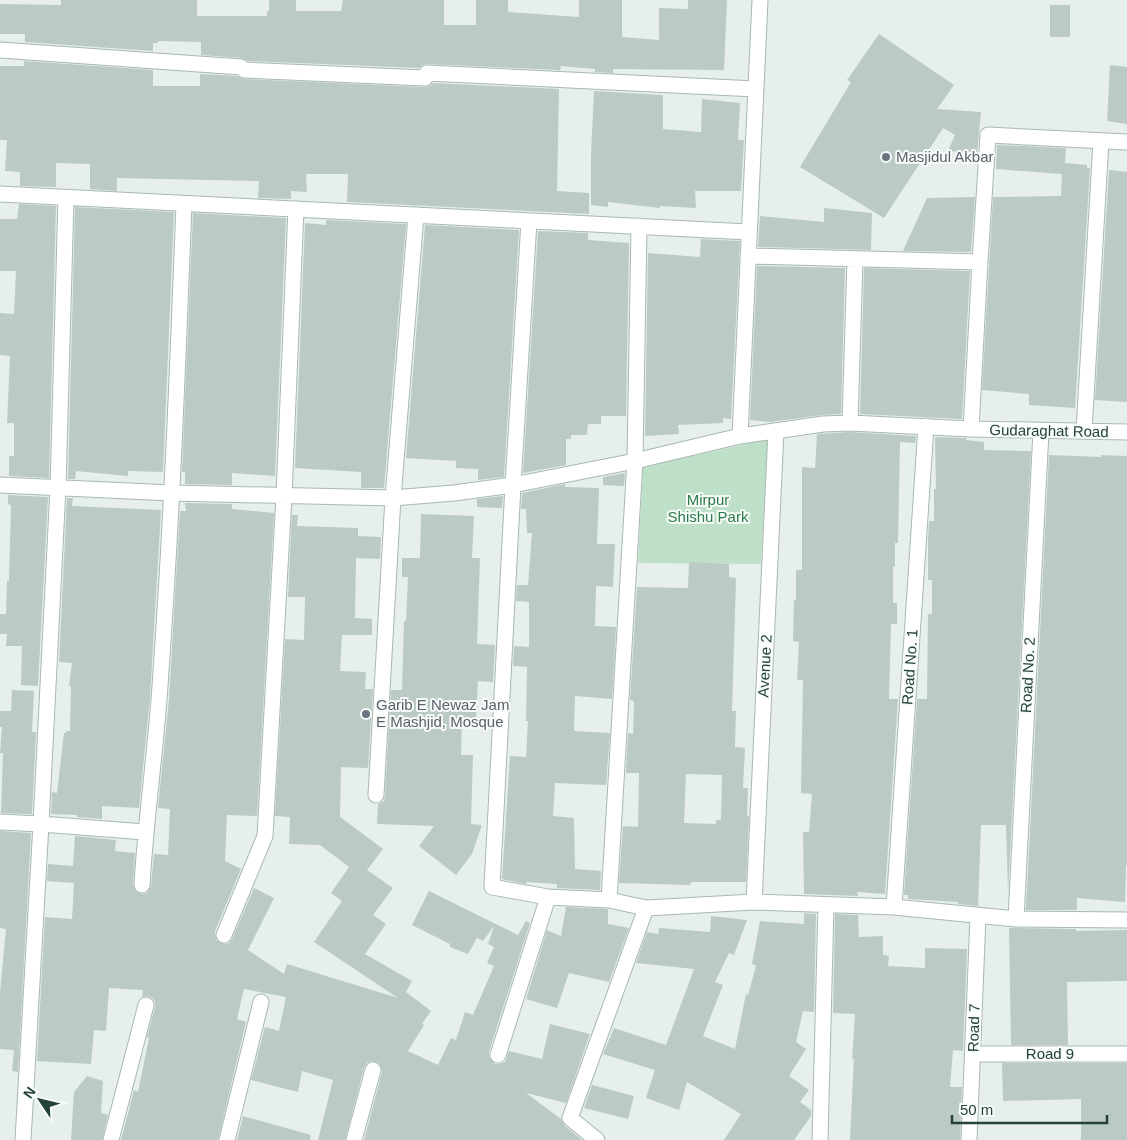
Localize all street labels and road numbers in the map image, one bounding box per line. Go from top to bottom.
street label: Gudaraghat Road [989,421,1109,440]
street label: Road No. 1 [898,629,921,705]
street label: Avenue 2 [754,634,775,698]
street label: Road No. 2 [1017,637,1038,713]
street label: Road 7 [964,1004,983,1052]
street label: Road 9 [1026,1045,1074,1062]

